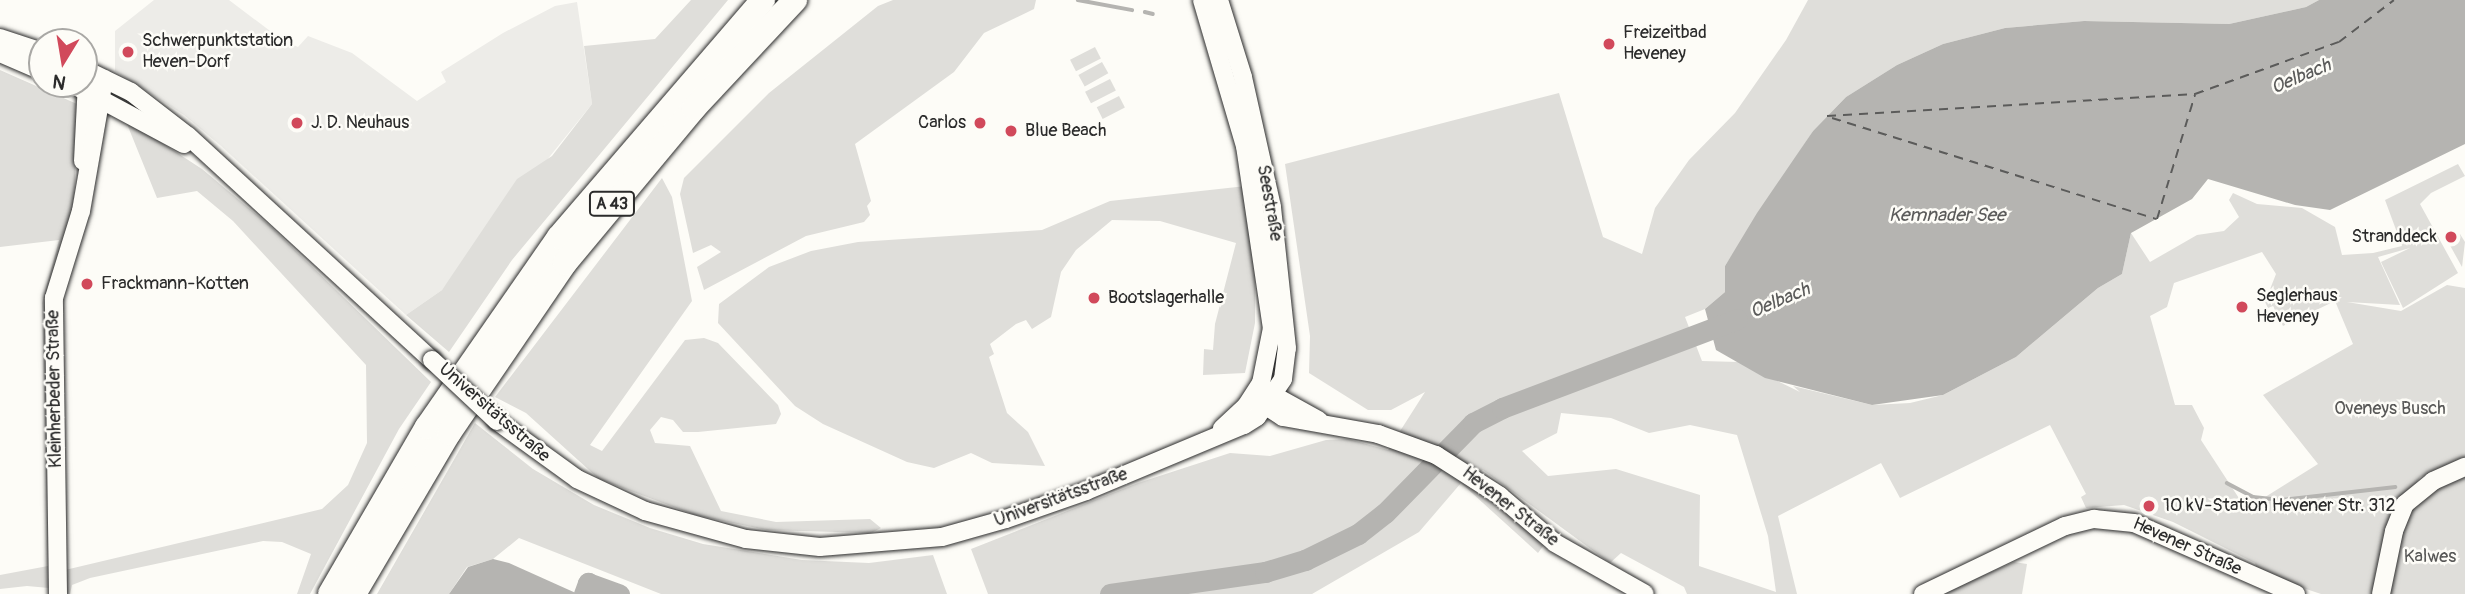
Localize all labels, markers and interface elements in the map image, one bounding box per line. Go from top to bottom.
place label: Freizeitbad Heveney [1623,23,1707,66]
north arrow [28,28,98,98]
place label: Schwerpunktstation Heven-Dorf [142,31,293,74]
marker: Freizeitbad Heveney [1601,36,1617,52]
marker: Schwerpunktstation Heven-Dorf [120,44,136,60]
water label: Oelbach [2268,54,2334,100]
text: N [51,69,68,95]
place label: J. D. Neuhaus [311,112,409,134]
place label: Carlos [918,112,966,134]
marker: J. D. Neuhaus [289,115,305,131]
marker: Carlos [972,115,988,131]
place label: Blue Beach [1025,120,1106,142]
marker: Blue Beach [1003,123,1019,139]
street label: Seestraße [1252,163,1286,243]
road number: A 43 [588,192,636,216]
water label: Kemnader See [1889,205,2005,227]
place label: Stranddeck [2351,226,2437,248]
marker: Stranddeck [2443,229,2459,245]
place label: Frackmann-Kotten [101,273,249,295]
marker: Frackmann-Kotten [79,276,95,292]
water label: Oelbach [1747,278,1813,324]
place label: Seglerhaus Heveney [2256,286,2338,328]
place label: Bootslagerhalle [1108,287,1224,309]
marker: Bootslagerhalle [1086,290,1102,306]
marker: Seglerhaus Heveney [2234,299,2250,315]
street label: Kleinherbeder Straße [43,310,67,468]
street label: Universitätsstraße [434,359,554,467]
park label: Oveneys Busch [2334,398,2446,420]
street label: Hevener Straße [1457,463,1563,551]
street label: Universitätsstraße [991,464,1131,532]
place label: 10 kV-Station Hevener Str. 312 [2163,495,2395,517]
marker: 10 kV-Station Hevener Str. 312 [2141,498,2157,514]
street label: Hevener Straße [2129,513,2245,581]
park label: Kalwes [2404,546,2456,568]

